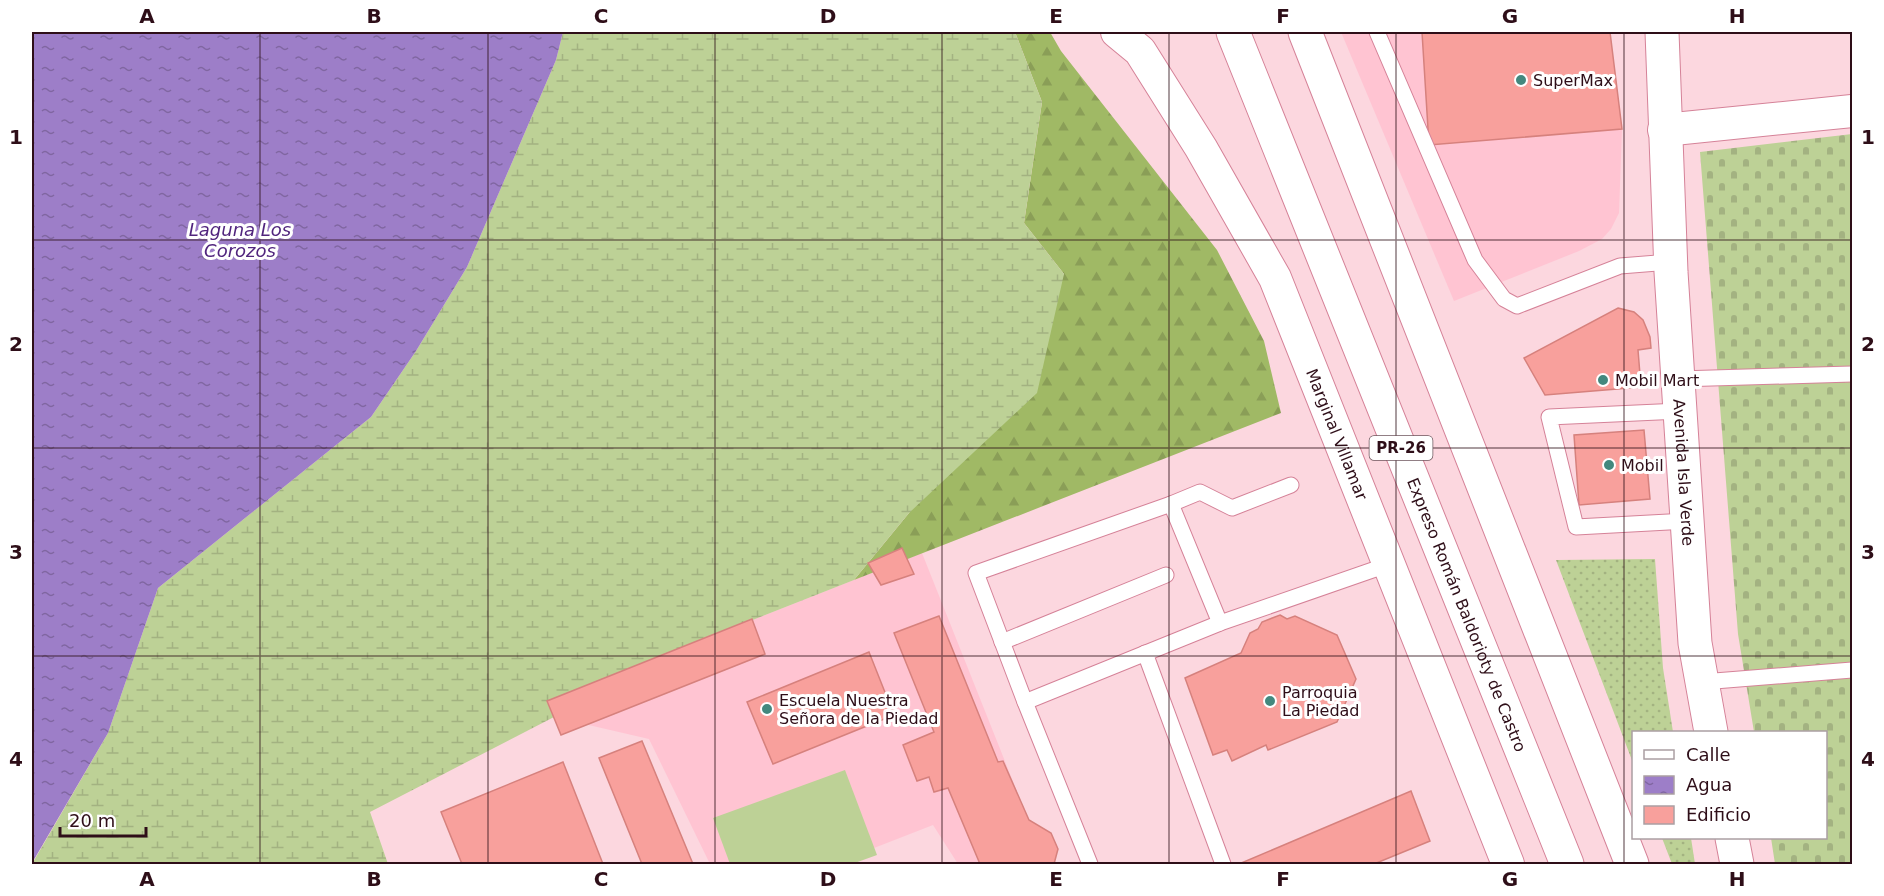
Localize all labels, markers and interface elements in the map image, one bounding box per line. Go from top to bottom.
text: A [139,4,155,28]
text: B [366,4,382,28]
text: C [594,4,608,28]
text: D [820,4,836,28]
text: E [1049,4,1063,28]
text: F [1276,4,1290,28]
text: G [1502,4,1518,28]
text: H [1729,4,1745,28]
place label: SuperMax [1533,71,1613,90]
marker: SuperMax [1514,73,1528,87]
text: 1 [9,125,23,149]
text: 1 [1861,125,1875,149]
water label: Laguna Los Corozos [189,219,291,261]
text: 2 [9,332,23,356]
text: 2 [1861,332,1875,356]
street label: Marginal Villamar [1302,366,1371,503]
place label: Mobil Mart [1615,371,1699,390]
marker: Mobil Mart [1596,373,1610,387]
street label: Avenida Isla Verde [1669,398,1698,547]
road number: PR-26 [1370,436,1432,460]
place label: Mobil [1621,456,1664,475]
marker: Mobil [1602,458,1616,472]
street label: Expreso Román Baldorioty de Castro [1403,475,1530,755]
text: 3 [9,540,23,564]
text: 3 [1861,540,1875,564]
place label: Parroquia La Piedad [1282,683,1360,720]
place label: Escuela Nuestra Señora de la Piedad [779,691,939,728]
marker: Parroquia La Piedad [1263,694,1277,708]
marker: Escuela Nuestra Señora de la Piedad [760,702,774,716]
legend [1632,731,1827,839]
text: Calle [1686,744,1731,765]
text: 4 [9,747,23,771]
text: 4 [1861,747,1875,771]
text: Agua [1686,774,1732,795]
scale bar [60,800,146,838]
text: Edificio [1686,804,1751,825]
text: 20 m [69,810,115,831]
text: A [139,867,155,891]
text: B [366,867,382,891]
text: C [594,867,608,891]
text: D [820,867,836,891]
text: E [1049,867,1063,891]
text: F [1276,867,1290,891]
text: G [1502,867,1518,891]
text: H [1729,867,1745,891]

